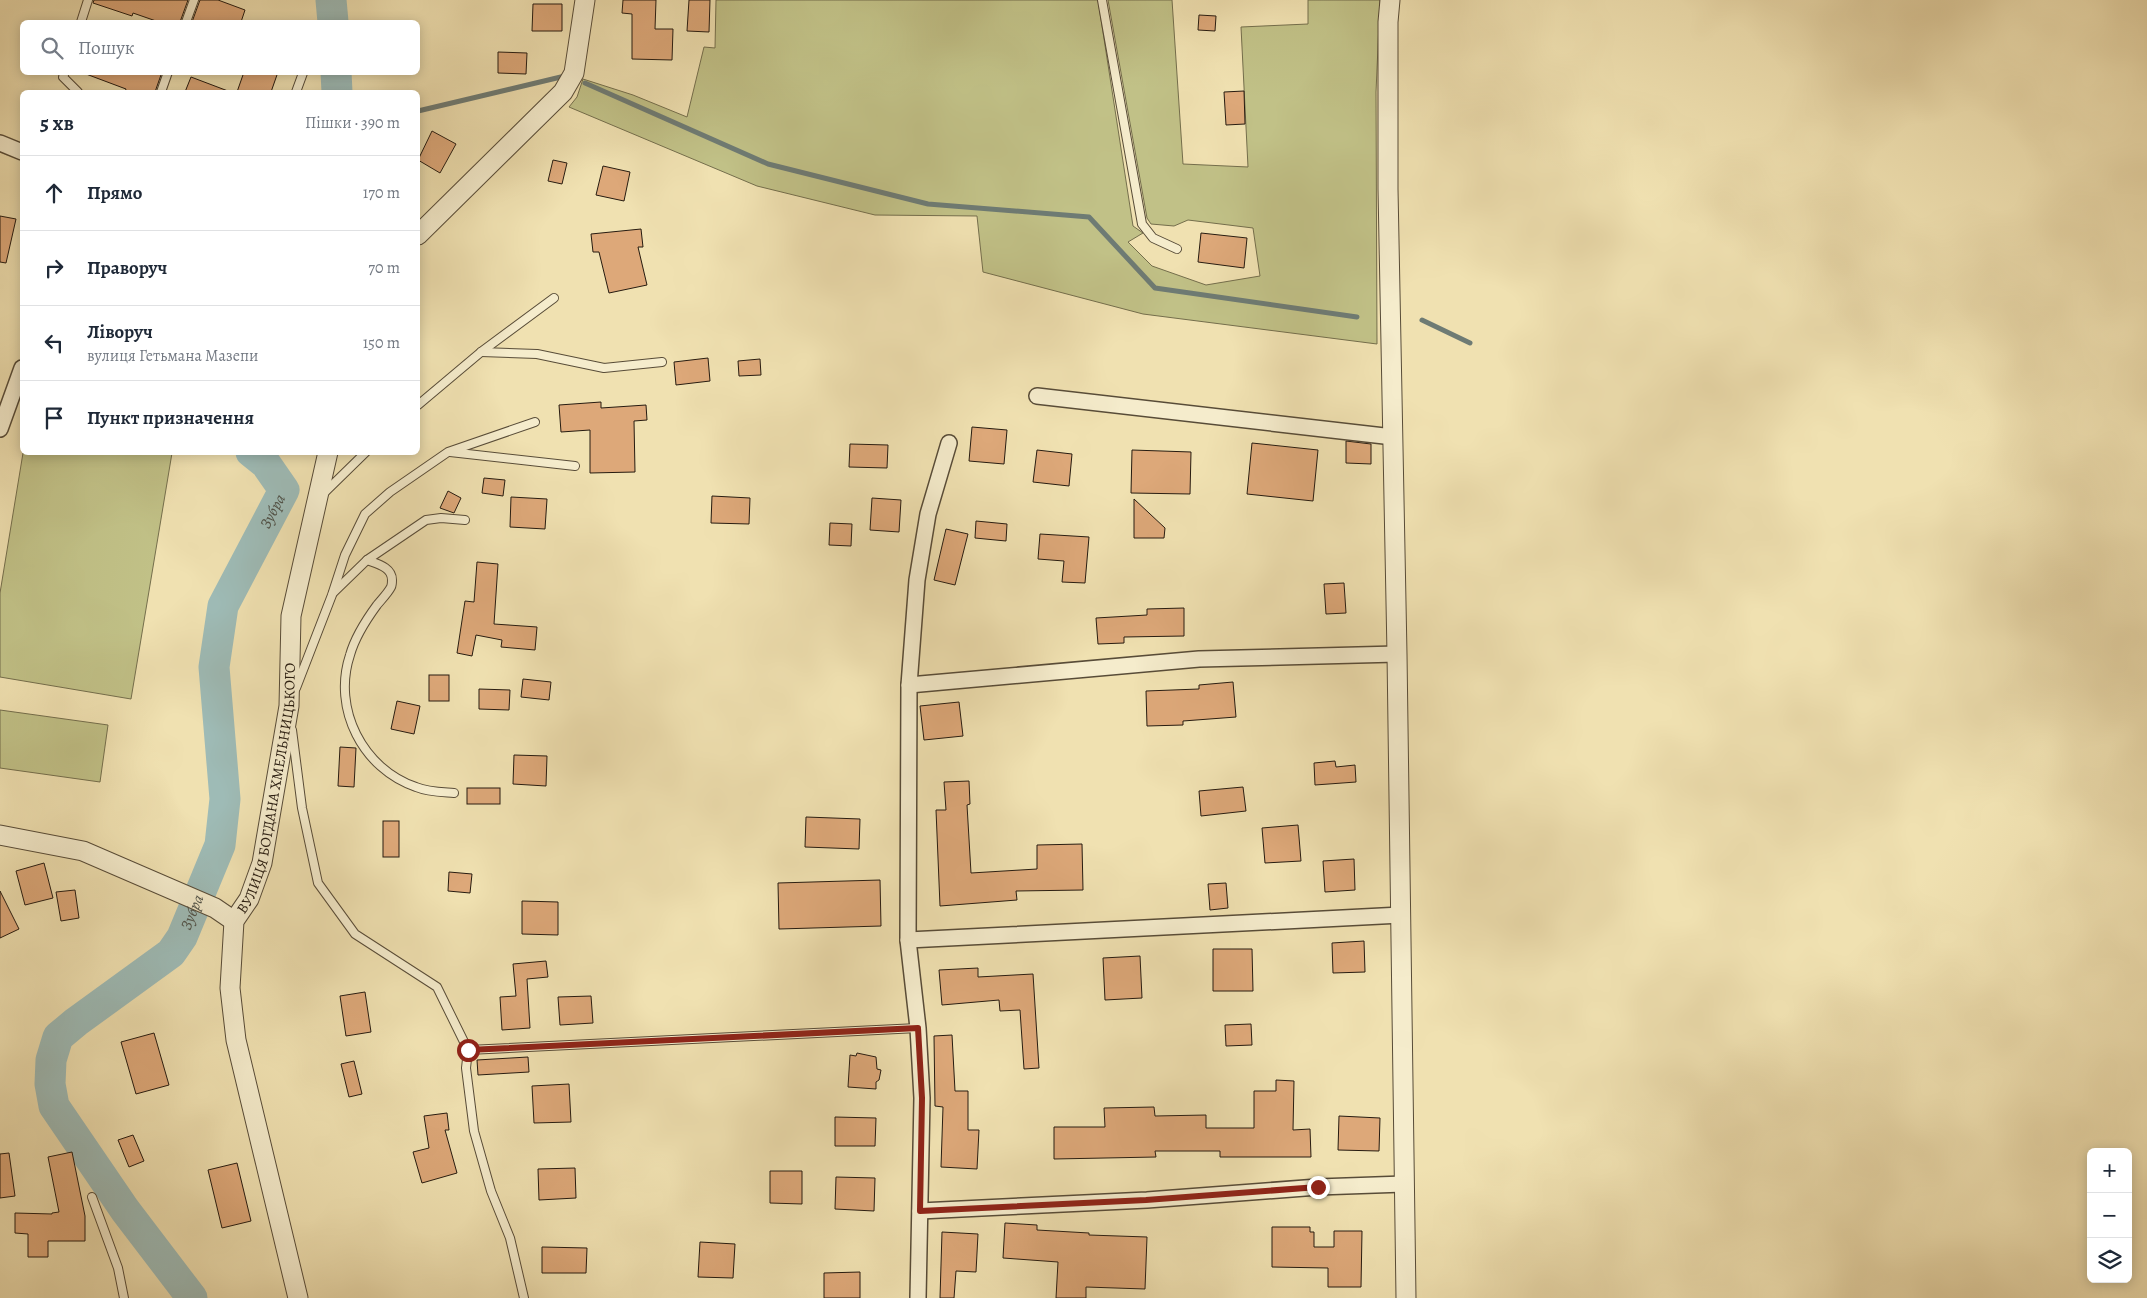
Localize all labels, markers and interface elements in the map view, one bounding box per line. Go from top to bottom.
search box [20,20,420,75]
icon: search [38,34,66,62]
text: Пошук [78,35,135,61]
text: 5 хв [40,109,74,137]
text: Пішки · 390 m [305,112,400,134]
icon: ahead [40,179,68,207]
text: Прямо [87,180,142,206]
text: 170 m [363,182,400,204]
icon: right [40,254,68,282]
text: Праворуч [87,255,167,281]
text: 70 m [368,257,400,279]
text: Ліворуч [87,319,153,345]
icon: left [40,329,68,357]
text: 150 m [363,332,400,354]
text: вулиця Гетьмана Мазепи [87,345,258,367]
icon: arrive [40,404,68,432]
text: Пункт призначення [87,405,254,431]
water label: Зубра [255,490,291,533]
street label: ВУЛИЦЯ БОГДАНА ХМЕЛЬНИЦЬКОГО [232,663,300,918]
water label: Зубра [175,891,209,933]
route start [457,1039,480,1062]
map controls [2087,1148,2132,1283]
button: + [2087,1148,2132,1193]
route end [1307,1176,1330,1199]
button: − [2087,1193,2132,1238]
button: layers [2087,1238,2132,1283]

